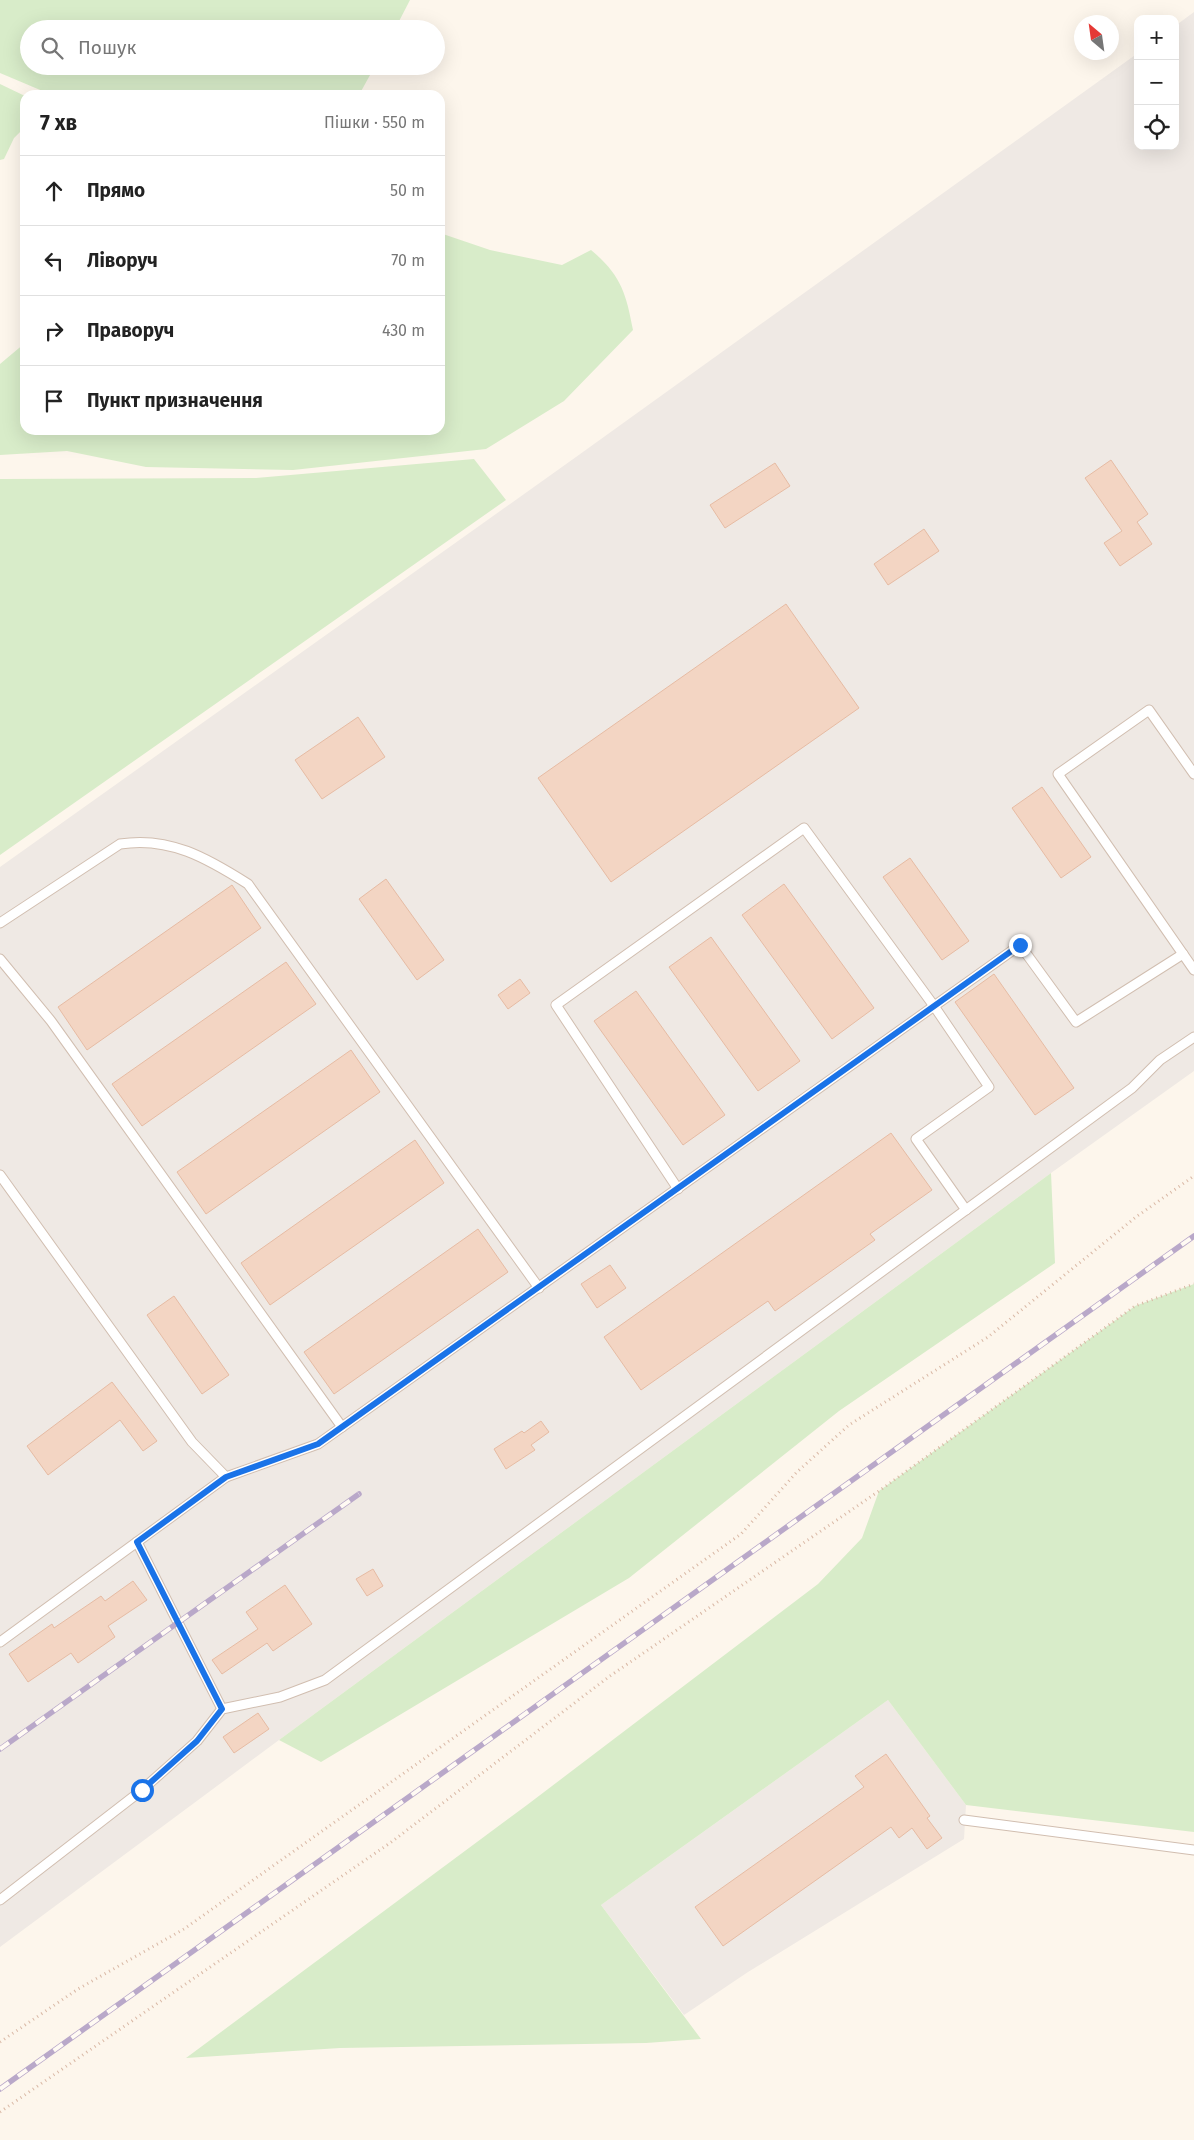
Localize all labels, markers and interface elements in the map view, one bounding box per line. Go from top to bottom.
north arrow [1074,15,1119,60]
map controls [1134,15,1179,150]
button: + [1134,15,1179,60]
search box [20,20,445,75]
icon: search [38,34,66,62]
text: Пошук [78,36,136,59]
button: − [1134,60,1179,105]
button: locate [1134,105,1179,150]
text: 7 хв [40,110,77,136]
text: Пішки · 550 m [324,113,425,132]
icon: ahead [40,177,68,205]
text: Прямо [87,179,145,202]
text: 50 m [390,181,425,200]
icon: left [40,247,68,275]
text: Ліворуч [87,249,158,272]
text: 70 m [391,251,425,270]
icon: right [40,317,68,345]
text: Праворуч [87,319,174,342]
text: 430 m [382,321,425,340]
icon: arrive [40,387,68,415]
text: Пункт призначення [87,389,263,412]
route end [1009,934,1032,957]
route start [131,1779,154,1802]

